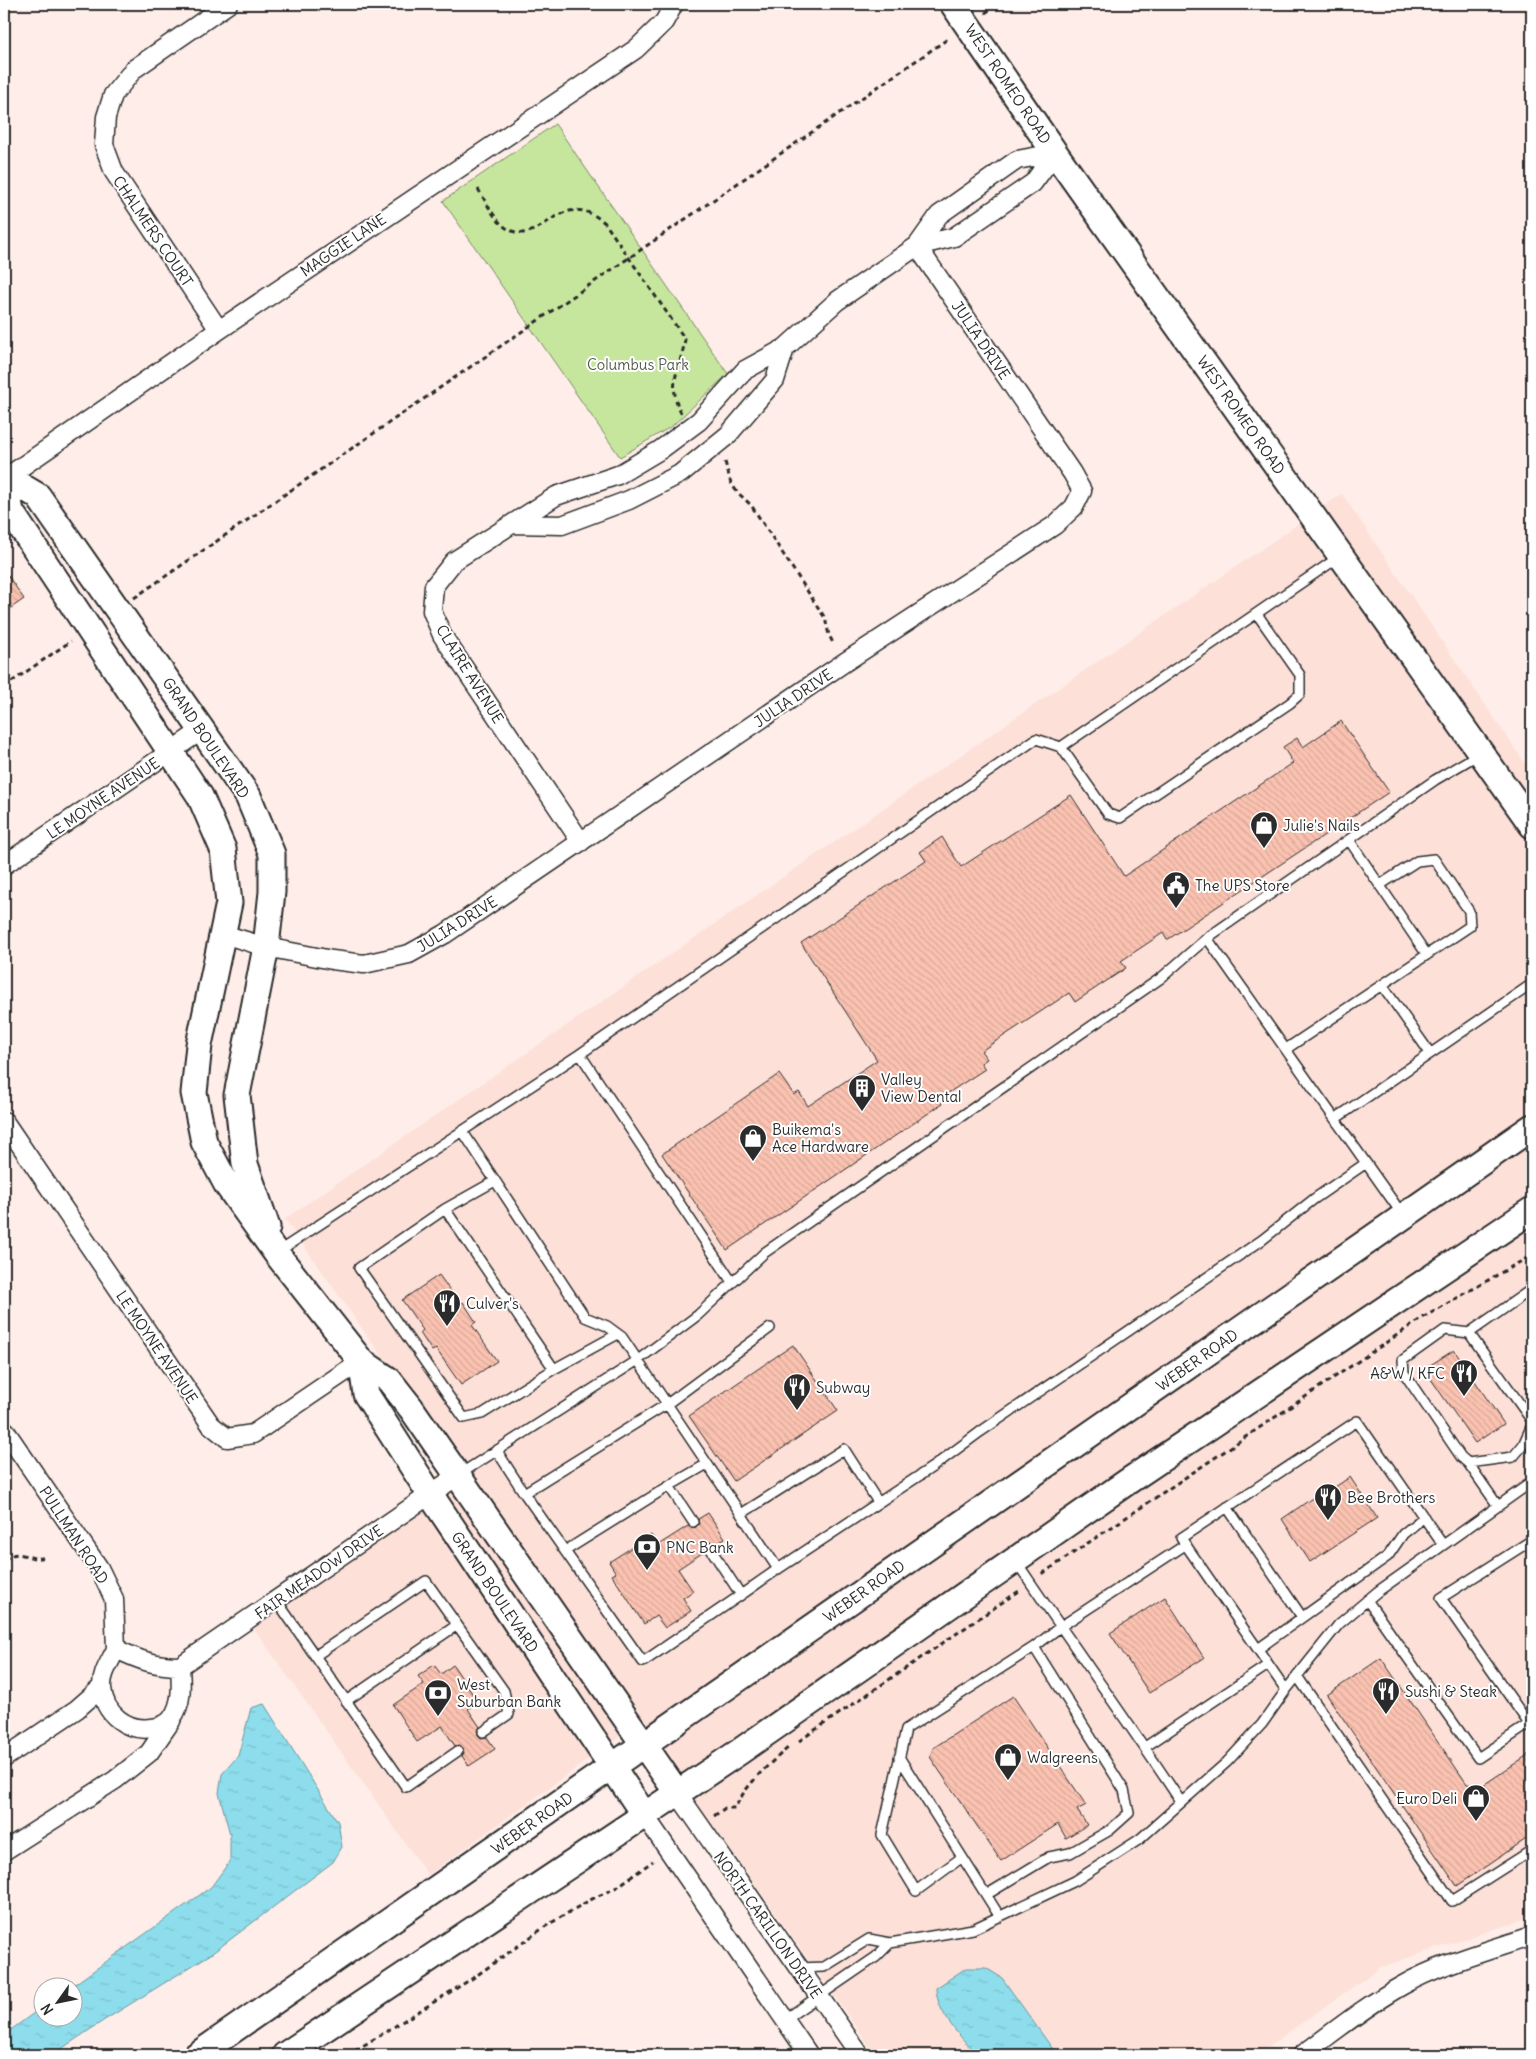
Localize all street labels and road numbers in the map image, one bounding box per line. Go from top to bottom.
street label: WEST ROMEO ROAD [961,20,1055,148]
street label: CHALMERS COURT [109,172,197,290]
street label: MAGGIE LANE [296,209,390,281]
street label: JULIA DRIVE [948,297,1014,383]
street label: WEST ROMEO ROAD [1193,352,1289,478]
street label: CLAIRE AVENUE [432,621,508,727]
street label: JULIA DRIVE [750,665,836,731]
street label: GRAND BOULEVARD [158,674,254,802]
street label: LE MOYNE AVENUE [43,753,163,843]
street label: JULIA DRIVE [413,892,501,956]
street label: LE MOYNE AVENUE [112,1287,202,1407]
street label: WEBER ROAD [1152,1325,1242,1395]
street label: PULLMAN ROAD [35,1483,113,1587]
street label: FAIR MEADOW DRIVE [251,1521,387,1623]
street label: GRAND BOULEVARD [447,1528,543,1656]
street label: WEBER ROAD [819,1556,909,1626]
street label: WEBER ROAD [487,1788,577,1858]
street label: NORTH CARILLON DRIVE [710,1848,826,2002]

